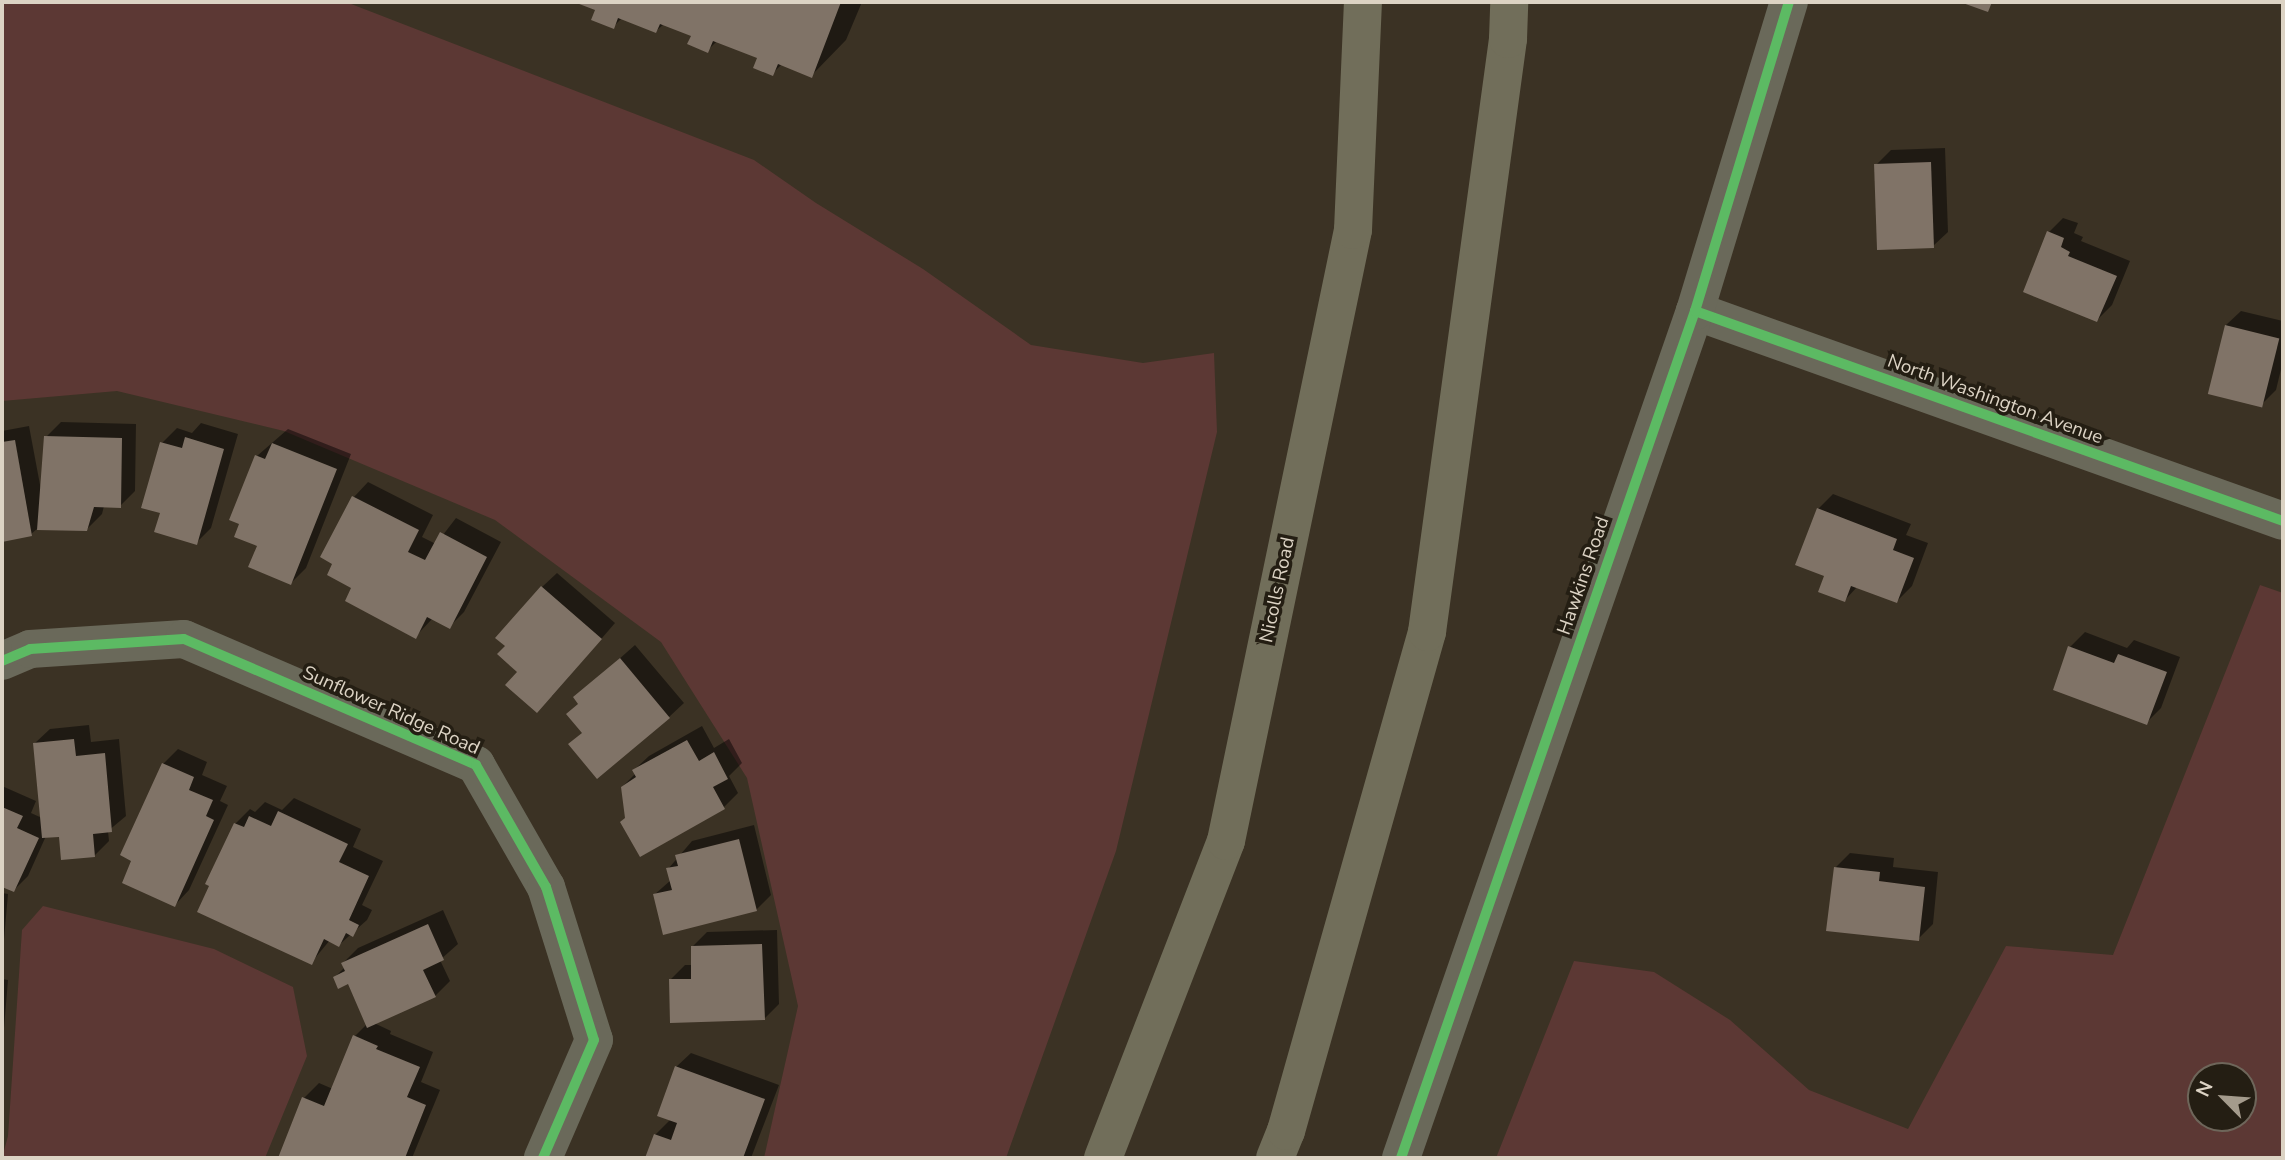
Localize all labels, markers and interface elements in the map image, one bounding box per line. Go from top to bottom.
street label: North Washington Avenue [1884,350,2106,450]
street label: Hawkins Road [1553,514,1615,638]
street label: Nicolls Road [1256,535,1300,645]
street label: Sunflower Ridge Road [299,662,483,760]
north arrow [2187,1062,2257,1132]
text: N [2190,1077,2220,1101]

